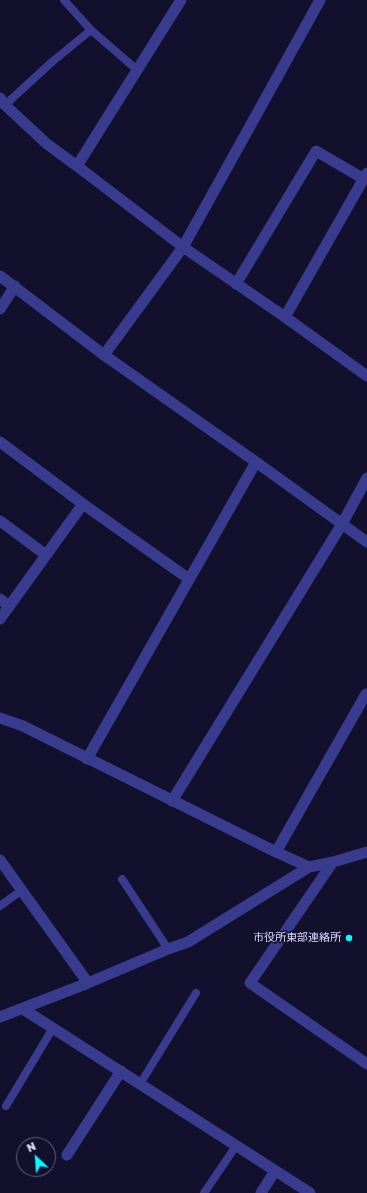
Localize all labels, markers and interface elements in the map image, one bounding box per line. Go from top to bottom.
place label: 市役所東部連絡所 [253,931,341,945]
marker: 市役所東部連絡所 [344,933,354,943]
north arrow [16,1137,56,1177]
text: N [25,1139,38,1154]

